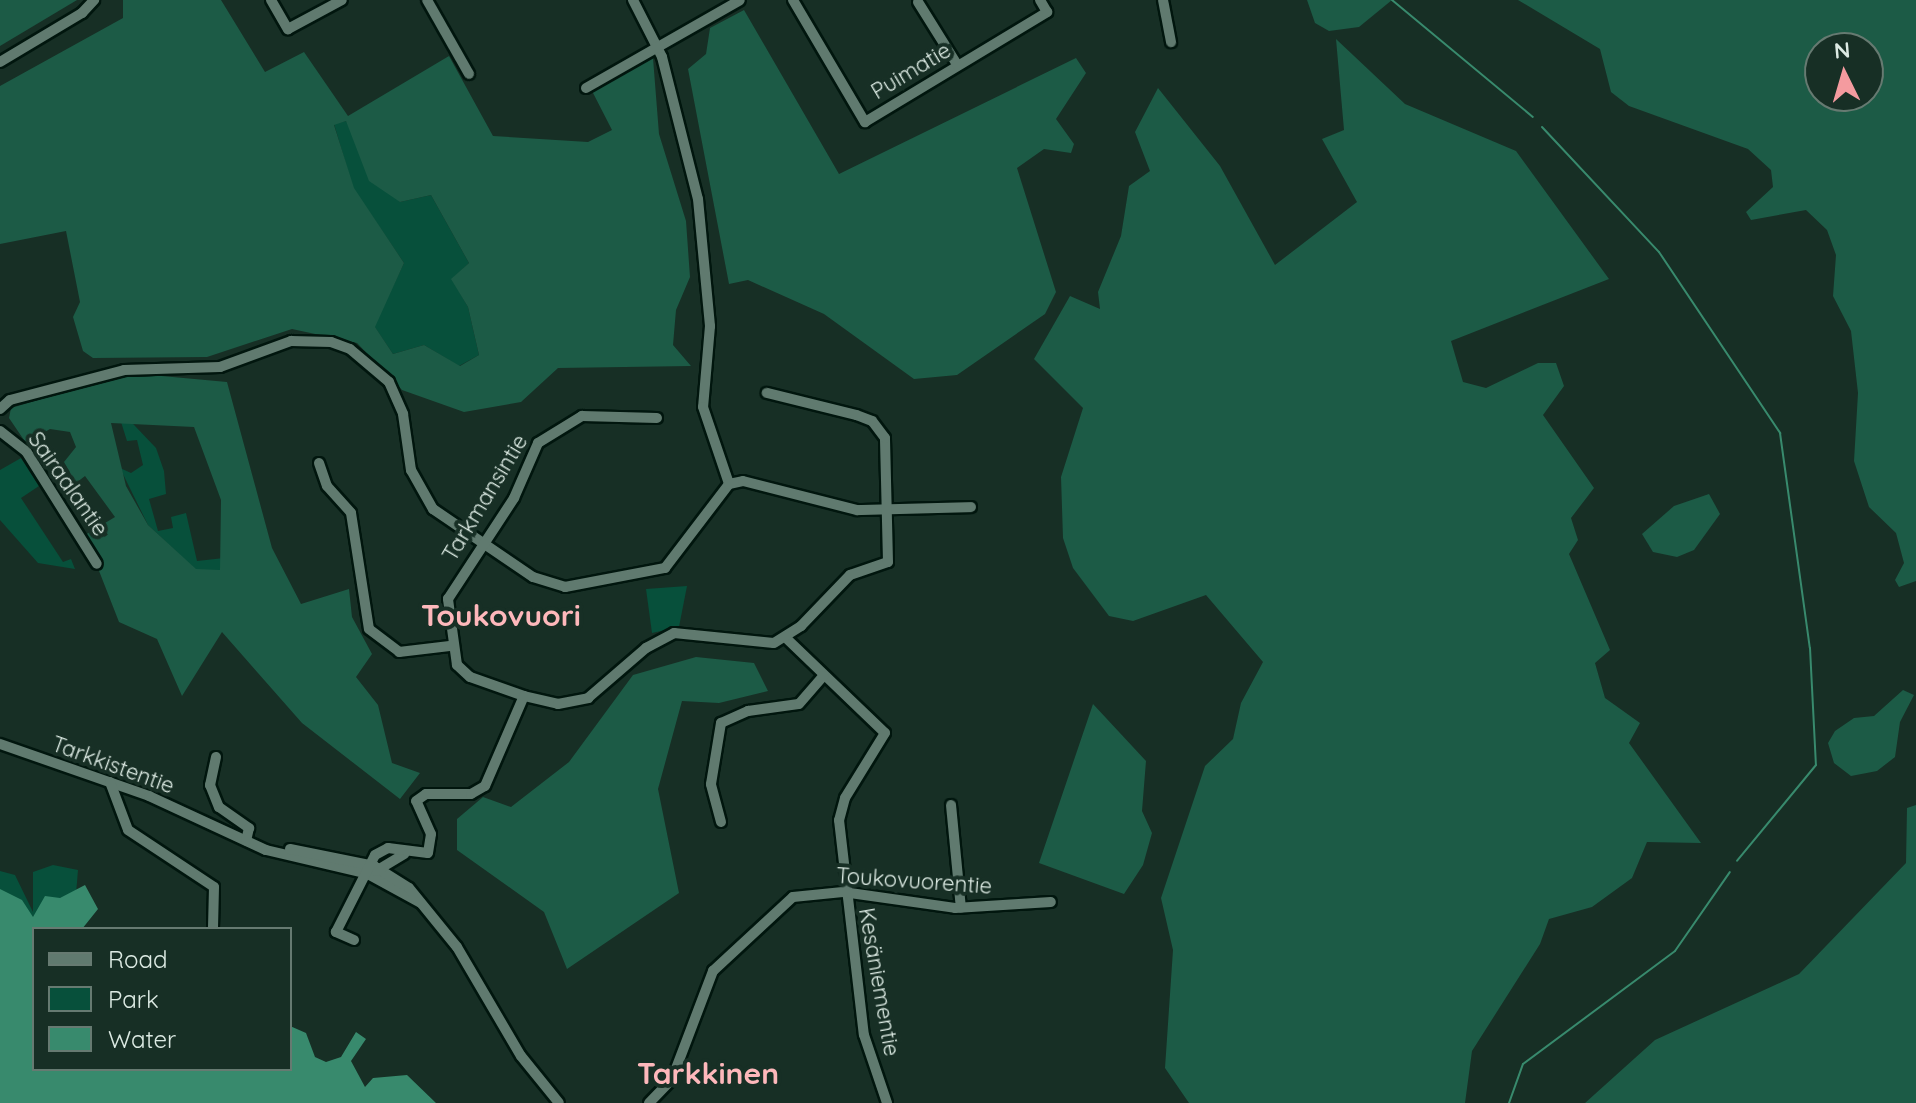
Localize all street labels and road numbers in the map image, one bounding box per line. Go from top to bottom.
street label: Puimatie [866,37,956,105]
street label: Sairaalantie [22,427,114,541]
street label: Tarkmansintie [437,430,533,566]
street label: Tarkkistentie [48,731,178,799]
street label: Toukovuorentie [835,862,993,900]
street label: Kesäniementie [853,906,905,1058]

